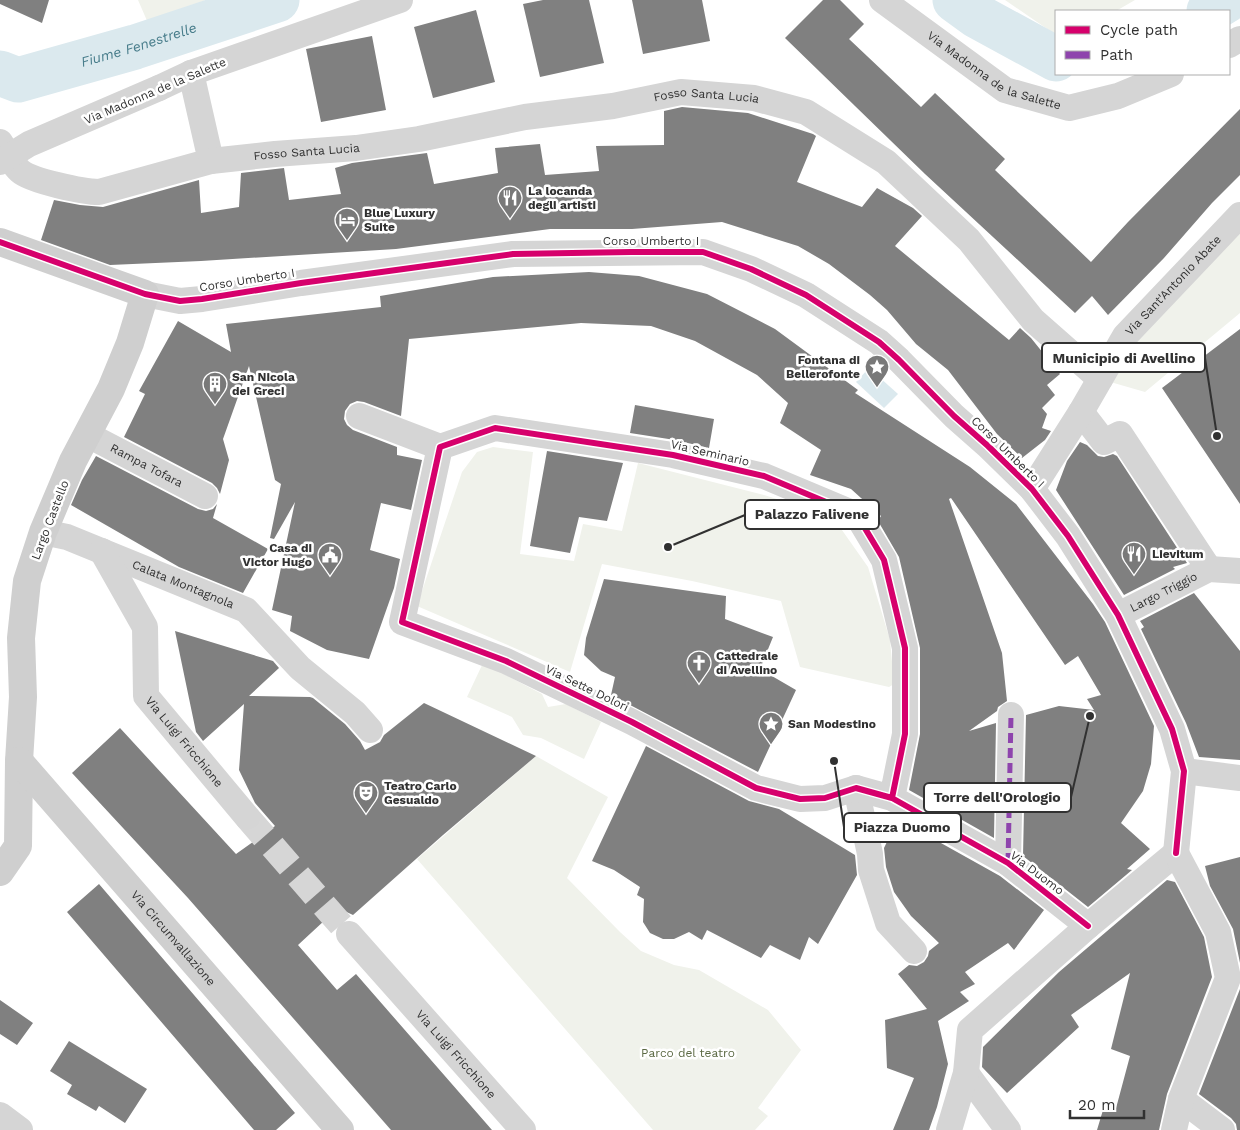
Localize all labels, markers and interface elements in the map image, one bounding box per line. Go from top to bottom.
legend [1055,10,1230,75]
water label: Fiume Fenestrelle [79,19,198,70]
text: Cycle path [1100,21,1178,39]
street label: Via Madonna de la Salette [924,28,1063,112]
text: Path [1100,46,1133,64]
street label: Via Madonna de la Salette [82,55,228,127]
street label: Fosso Santa Lucia [652,85,761,106]
street label: Fosso Santa Lucia [253,141,361,163]
place label: La locanda degli artisti [528,184,596,212]
restaurant icon: La locanda degli artisti [497,185,523,219]
place label: Blue Luxury Suite [364,206,435,234]
hotel icon: Blue Luxury Suite [334,207,360,241]
street label: Via Sant'Antonio Abate [1122,232,1224,338]
street label: Corso Umberto I [603,234,699,248]
street label: Corso Umberto I [198,266,296,294]
callout: Municipio di Avellino [1042,343,1205,372]
text: Municipio di Avellino [1053,350,1195,366]
place label: Fontana di Bellerofonte [786,353,860,381]
place icon: Fontana di Bellerofonte [864,354,890,388]
place label: San Nicola dei Greci [232,370,295,398]
building icon: San Nicola dei Greci [202,371,228,405]
street label: Corso Umberto I [968,413,1048,491]
street label: Via Seminario [669,437,751,469]
street label: Rampa Tofara [108,441,185,490]
street label: Largo Castello [28,478,72,562]
callout: Palazzo Falivene [745,500,879,529]
text: Palazzo Falivene [755,506,869,522]
place label: Casa di Victor Hugo [242,541,312,569]
restaurant icon: Lievitum [1121,541,1147,575]
public building icon: Casa di Victor Hugo [317,542,343,576]
place label: Lievitum [1152,547,1204,561]
street label: Calata Montagnola [130,557,236,612]
street label: Largo Triggio [1127,569,1200,615]
place label: Cattedrale di Avellino [716,649,778,677]
church icon: Cattedrale di Avellino [686,650,712,684]
street label: Via Sette Dolori [543,662,631,714]
street label: Via Luigi Fricchione [142,694,226,790]
place icon: San Modestino [758,711,784,745]
place label: San Modestino [788,717,876,731]
place label: Teatro Carlo Gesualdo [384,779,457,807]
theatre icon: Teatro Carlo Gesualdo [353,780,379,814]
callout: Torre dell'Orologio [924,783,1071,812]
text: Torre dell'Orologio [933,789,1061,805]
callout: Piazza Duomo [844,813,961,842]
text: Piazza Duomo [854,819,950,835]
street label: Via Duomo [1007,848,1067,898]
street label: Via Circumvallazione [128,888,218,989]
street label: Via Luigi Fricchione [413,1007,499,1102]
park label: Parco del teatro [641,1046,735,1060]
scale bar [1070,1088,1144,1120]
text: 20 m [1078,1096,1116,1114]

